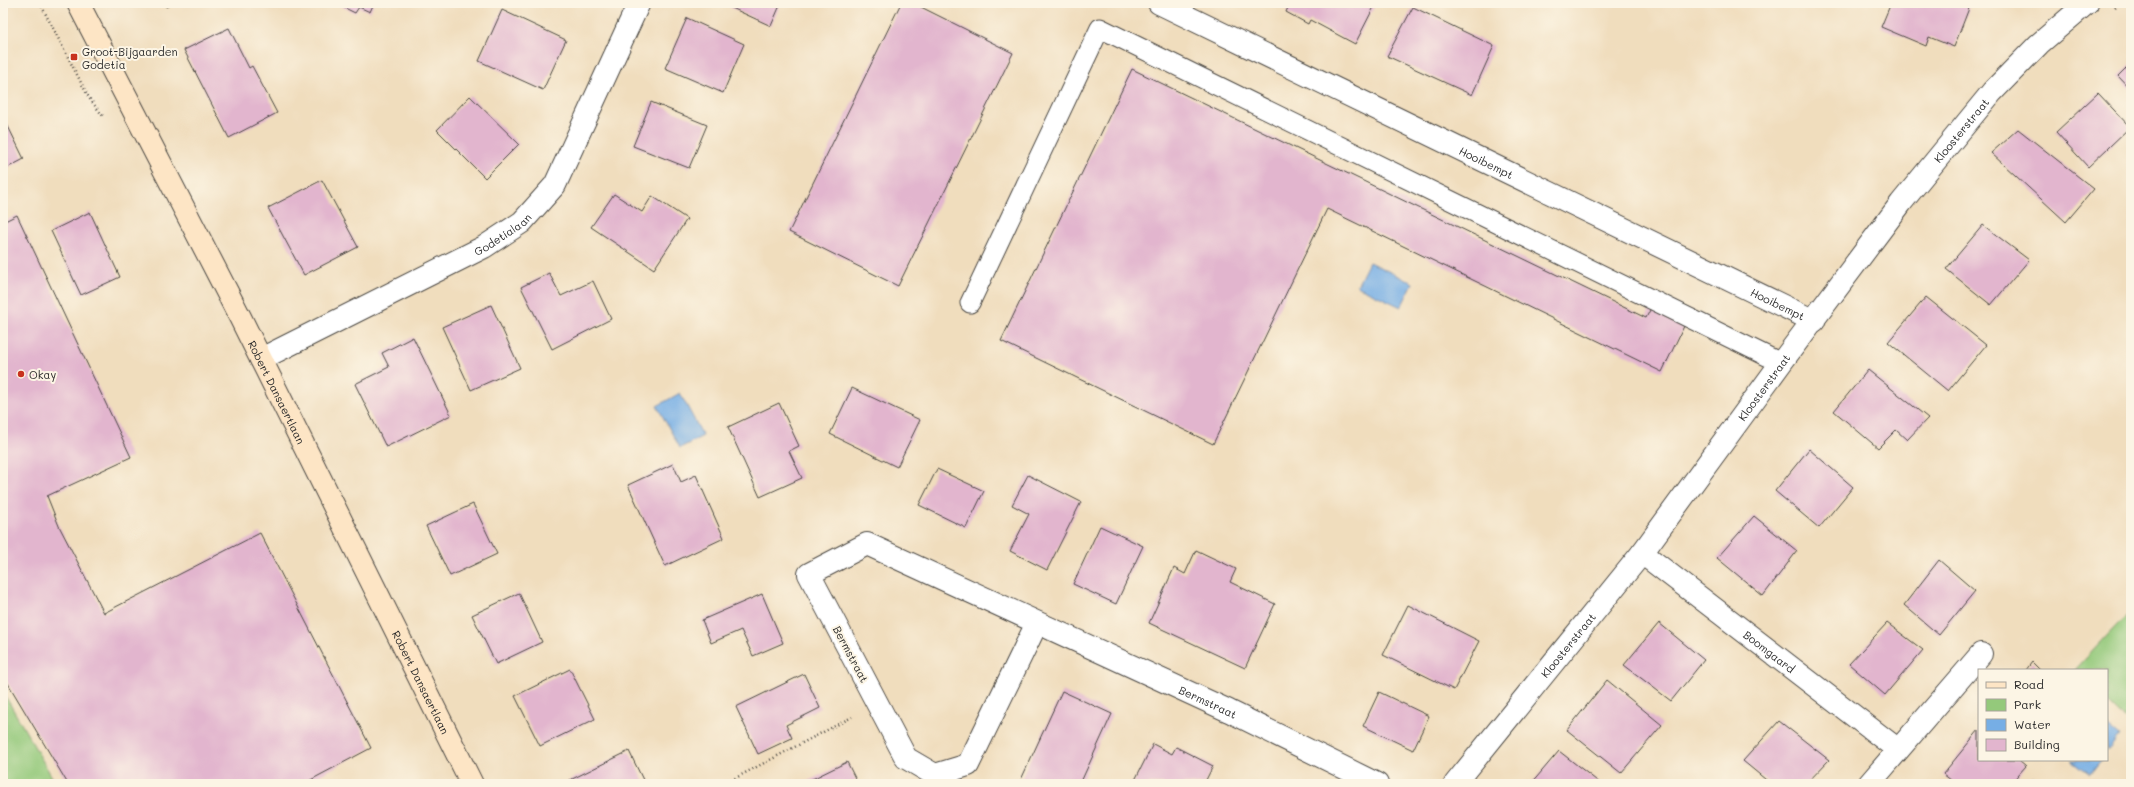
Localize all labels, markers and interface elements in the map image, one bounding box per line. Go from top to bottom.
place label: Groot-Bijgaarden Godetia [82,44,178,72]
marker: Groot-Bijgaarden Godetia [69,52,79,62]
street label: Kloosterstraat [1930,94,1992,165]
street label: Hooibempt [1457,142,1516,182]
street label: Godetialaan [471,210,534,258]
street label: Hooibempt [1748,284,1808,323]
street label: Robert Dansaertlaan [245,338,309,446]
street label: Kloosterstraat [1734,350,1793,423]
place label: Okay [29,367,56,382]
marker: Okay [16,369,26,379]
street label: Kloosterstraat [1537,609,1599,680]
street label: Bermstraat [830,623,872,685]
street label: Boomgaard [1741,626,1799,676]
street label: Robert Dansaertlaan [389,628,453,736]
legend [1978,669,2108,761]
text: Road [2014,676,2044,692]
street label: Bermstraat [1177,682,1240,721]
text: Park [2014,696,2041,712]
text: Water [2014,716,2051,732]
text: Building [2014,736,2060,752]

